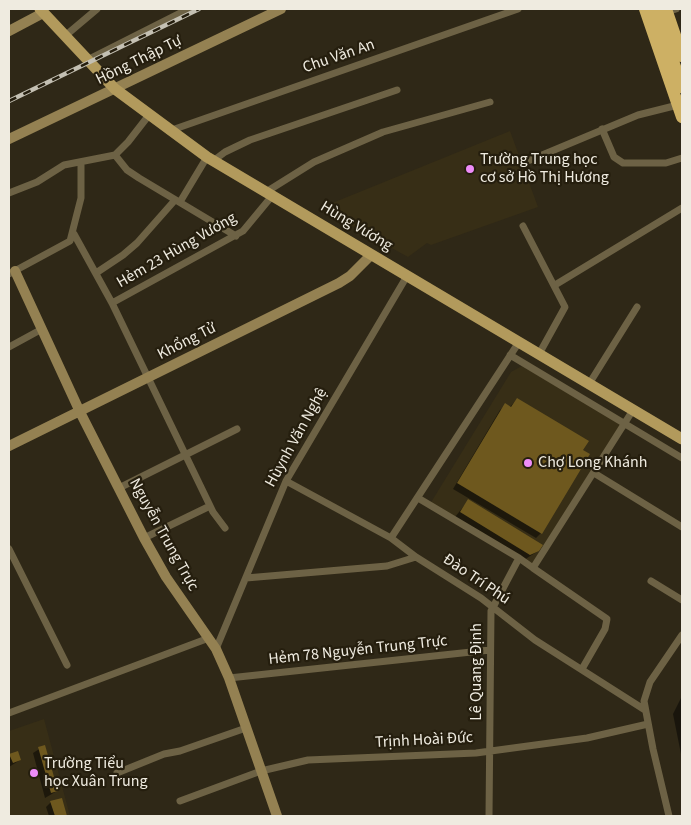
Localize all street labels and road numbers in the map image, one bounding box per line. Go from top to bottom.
street label: Hồng Thập Tự [93,32,185,90]
street label: Chu Văn An [300,36,378,78]
street label: Hùng Vương [316,198,396,256]
street label: Hẻm 23 Hùng Vương [114,209,240,293]
street label: Khổng Tử [154,319,220,365]
street label: Hùynh Văn Nghệ [262,385,332,491]
street label: Nguyễn Trung Trực [124,475,202,595]
street label: Đào Trí Phú [439,550,513,610]
street label: Lê Quang Định [467,623,487,721]
street label: Hẻm 78 Nguyễn Trung Trực [268,632,448,670]
street label: Trịnh Hoài Đức [374,729,474,753]

